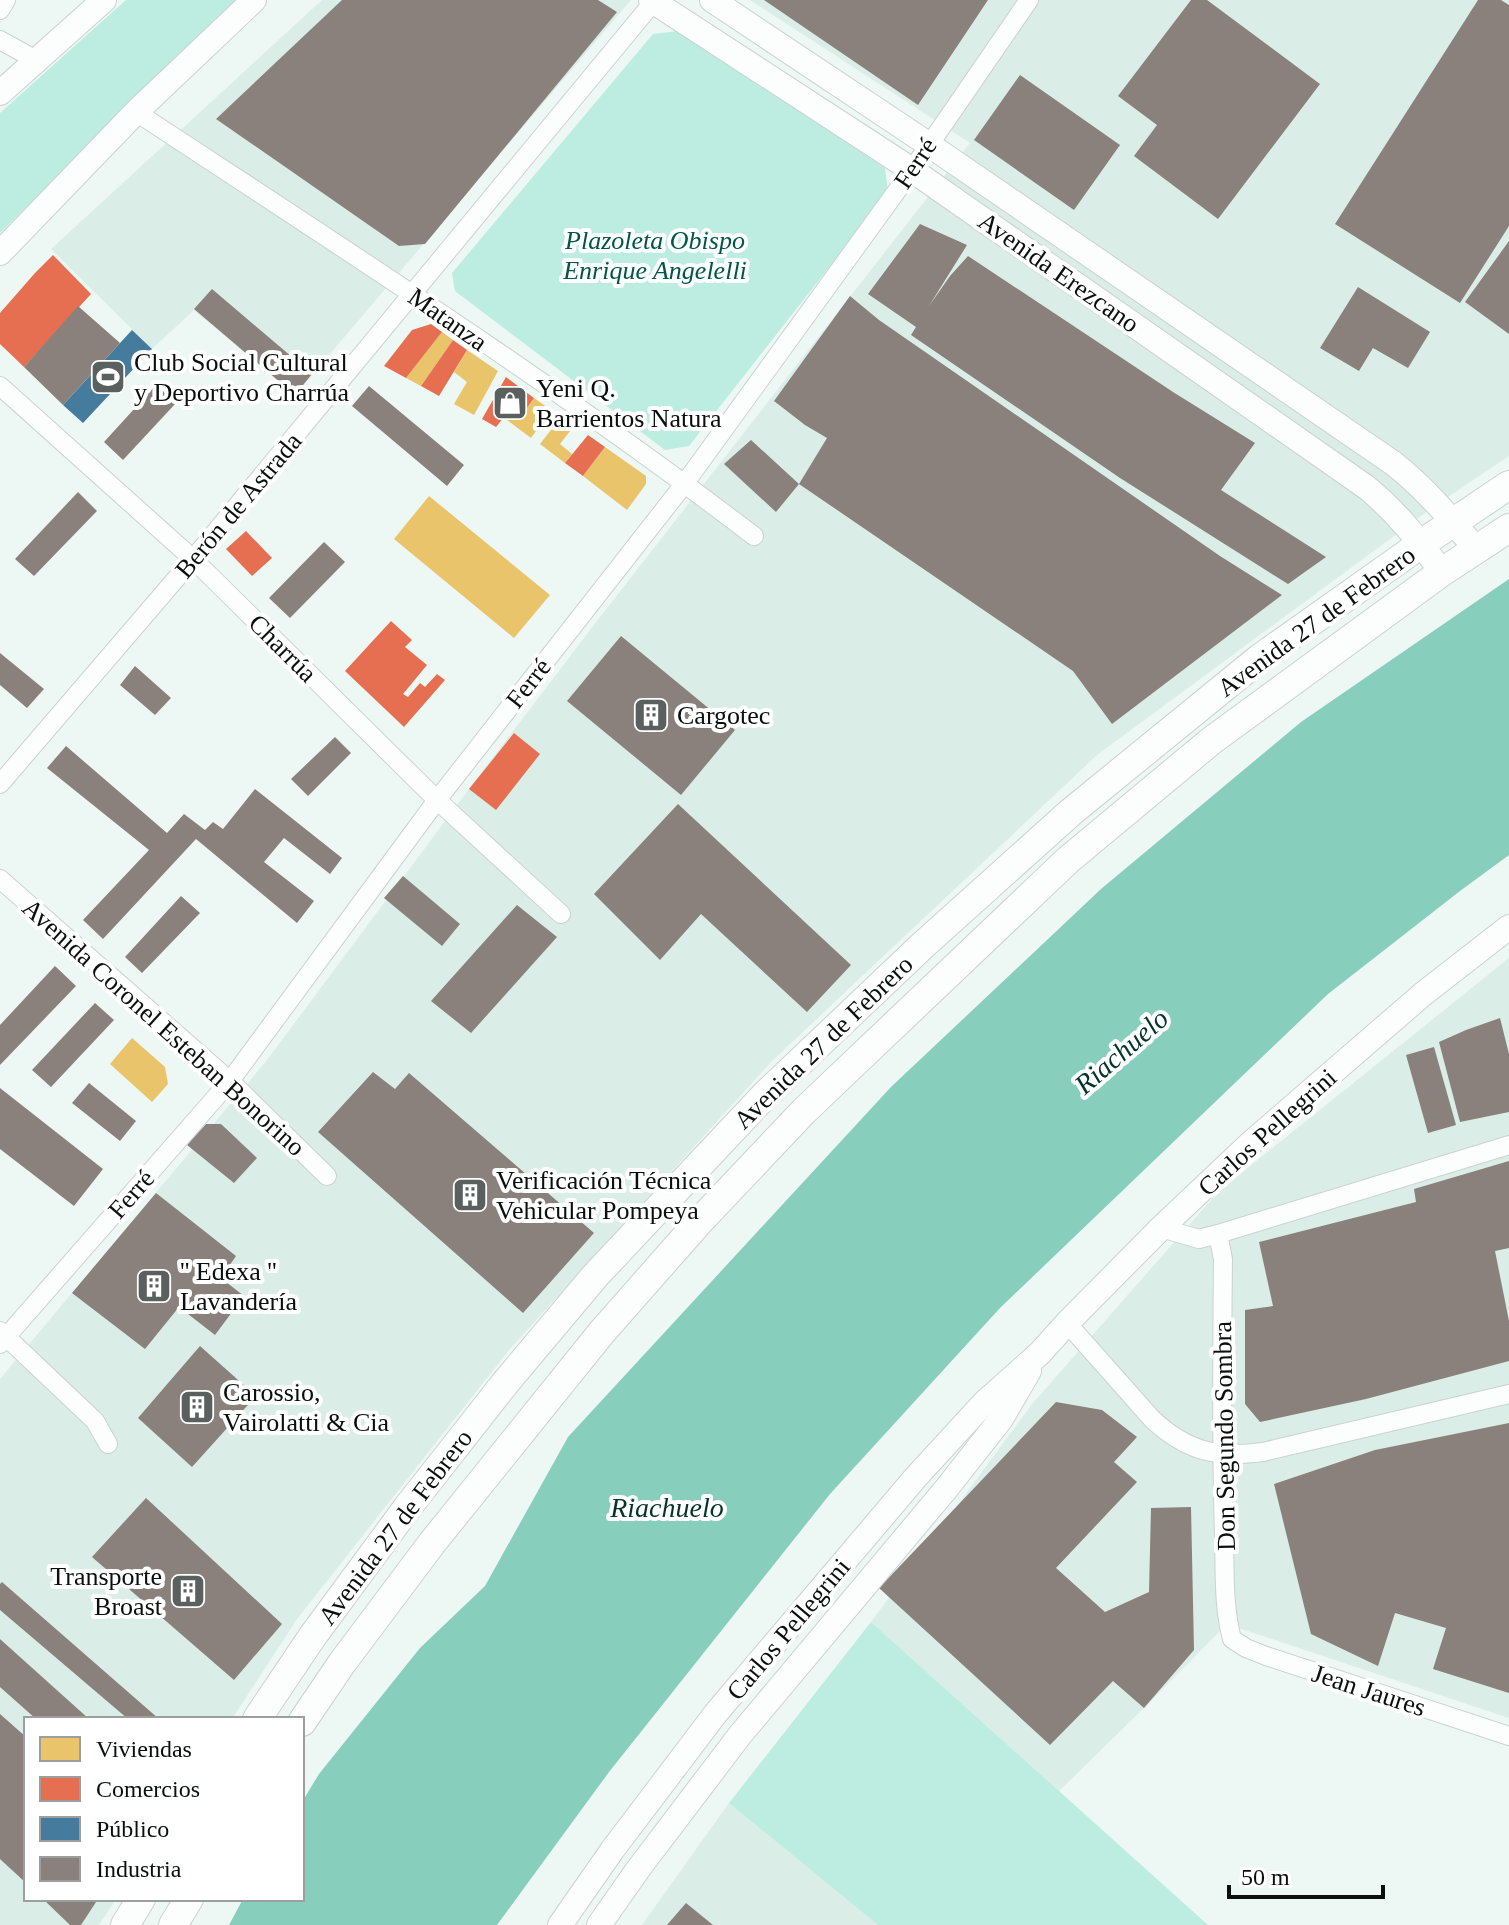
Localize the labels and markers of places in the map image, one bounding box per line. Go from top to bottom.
place label: Club Social Cultural y Deportivo Charrúa [134,348,350,407]
sports icon: Club Social Cultural y Deportivo Charrúa [89,358,127,396]
place label: Yeni Q. Barrientos Natura [536,374,722,433]
shop icon: Yeni Q. Barrientos Natura [491,384,529,422]
building icon: Cargotec [632,696,670,734]
place label: Cargotec [677,701,770,730]
place label: Verificación Técnica Vehicular Pompeya [496,1166,712,1225]
building icon: Verificación Técnica Vehicular Pompeya [451,1176,489,1214]
place label: '' Edexa '' Lavandería [180,1257,297,1316]
building icon: '' Edexa '' Lavandería [135,1267,173,1305]
place label: Carossio, Vairolatti & Cia [223,1378,390,1437]
building icon: Carossio, Vairolatti & Cia [178,1388,216,1426]
place label: Transporte Broast [50,1562,163,1621]
building icon: Transporte Broast [169,1572,207,1610]

